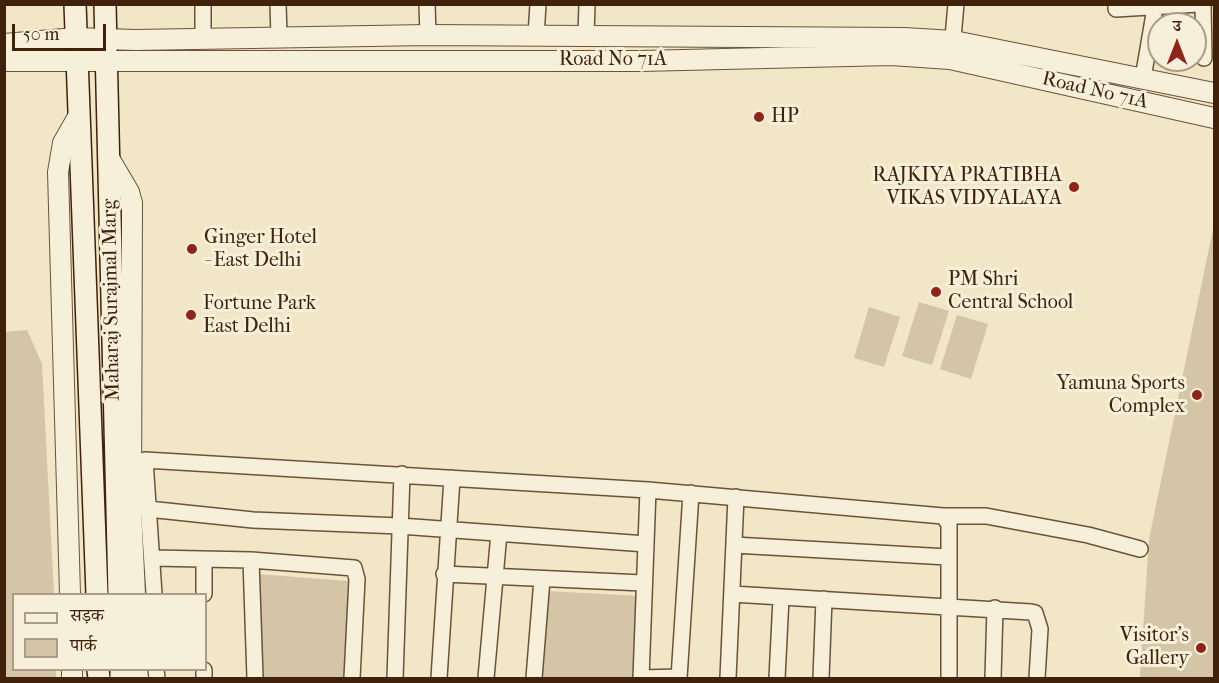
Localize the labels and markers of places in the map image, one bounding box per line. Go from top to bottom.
place label: HP [771,105,799,129]
marker: HP [752,110,766,124]
place label: RAJKIYA PRATIBHA VIKAS VIDYALAYA [873,164,1062,211]
marker: RAJKIYA PRATIBHA VIKAS VIDYALAYA [1067,180,1081,194]
place label: Ginger Hotel - East Delhi [204,226,317,273]
marker: Ginger Hotel - East Delhi [185,242,199,256]
place label: PM Shri Central School [948,268,1073,315]
marker: PM Shri Central School [929,285,943,299]
place label: Fortune Park East Delhi [203,292,316,339]
marker: Fortune Park East Delhi [184,308,198,322]
place label: Yamuna Sports Complex [1057,372,1185,419]
marker: Yamuna Sports Complex [1190,388,1204,402]
place label: Visitor's Gallery [1120,624,1189,671]
marker: Visitor's Gallery [1194,641,1208,655]

